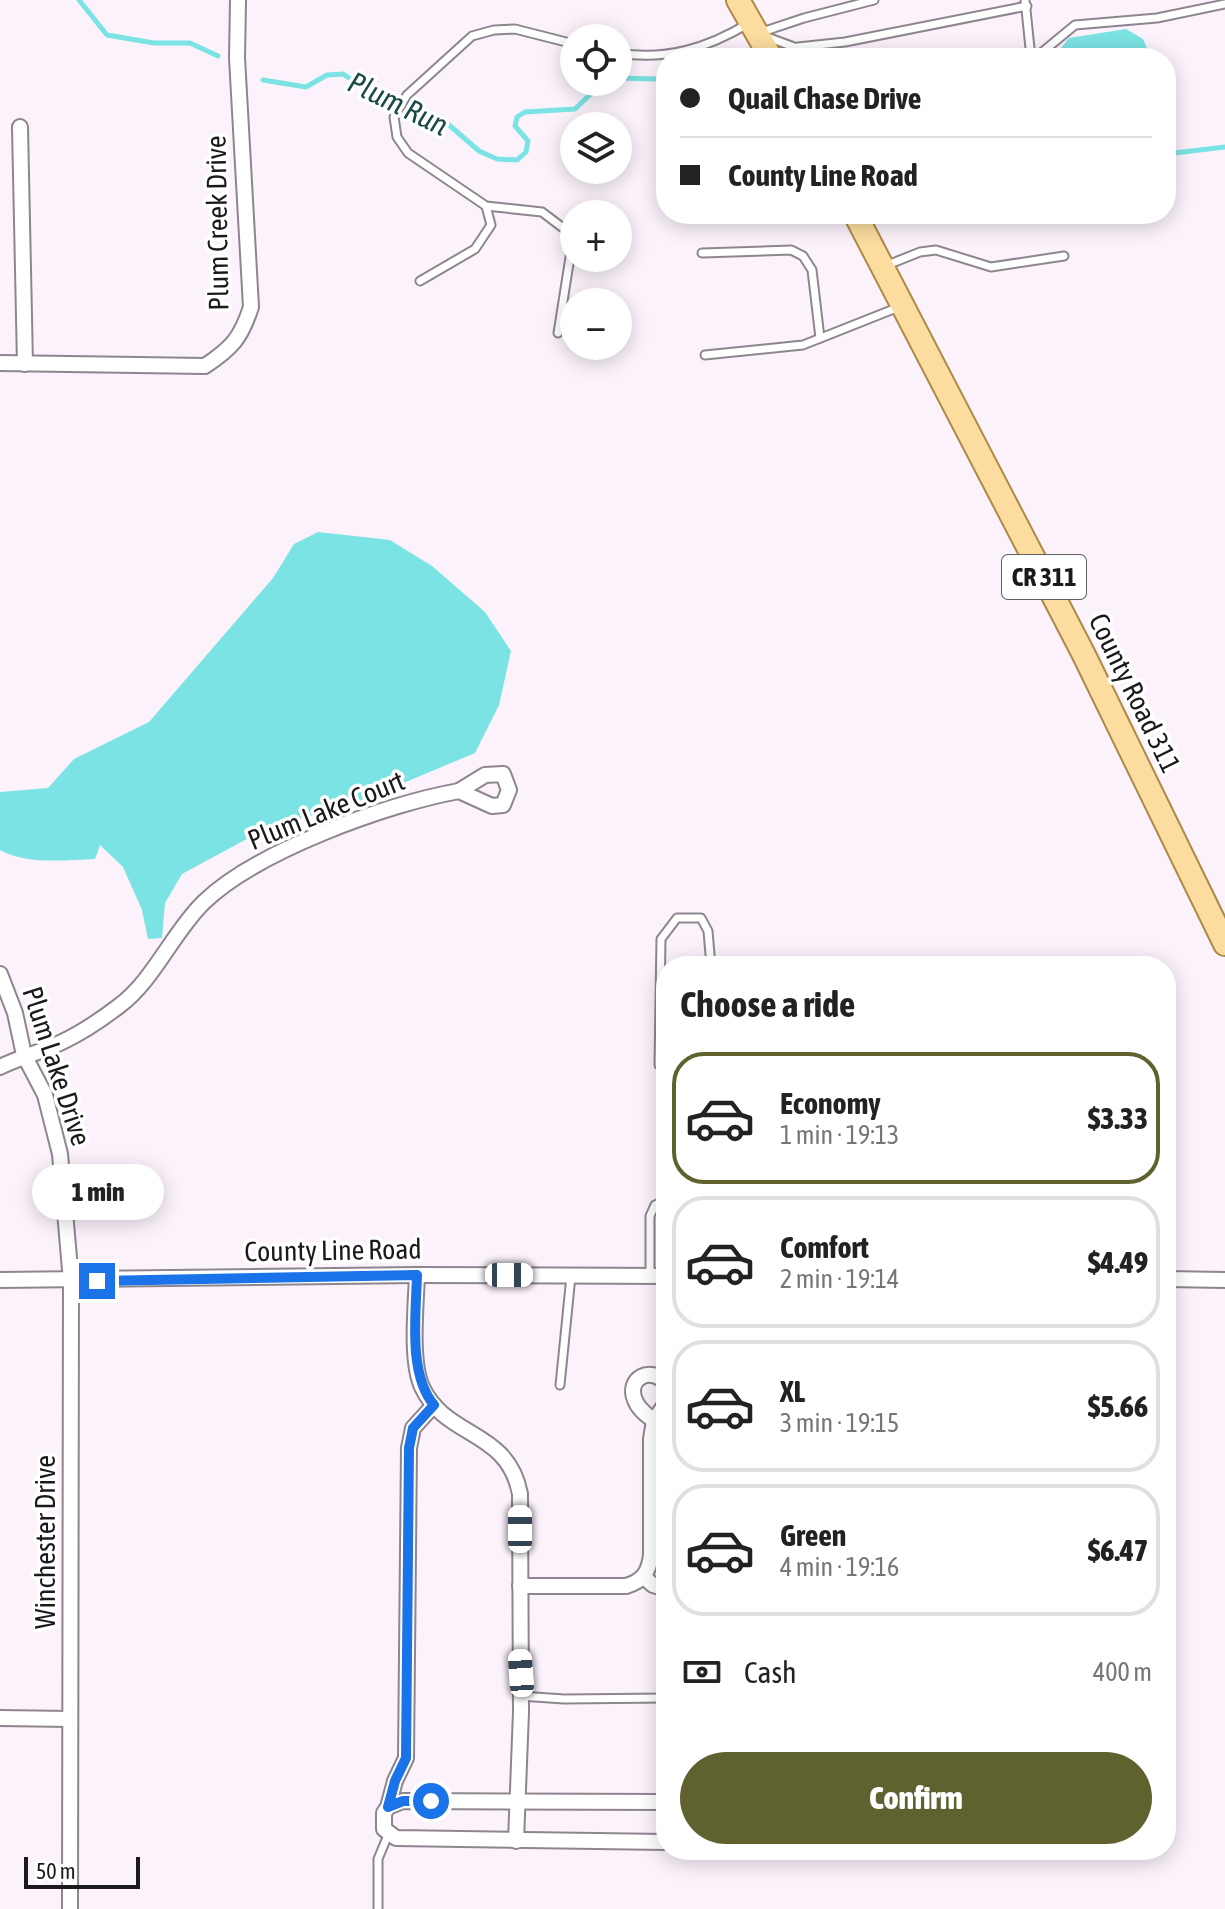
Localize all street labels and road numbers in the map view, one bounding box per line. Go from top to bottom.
street label: Plum Creek Drive [199,135,235,311]
road number: CR 311 [1002,555,1086,599]
street label: County Road 311 [1083,608,1187,778]
street label: Plum Lake Court [243,764,409,856]
street label: Plum Lake Drive [16,983,98,1149]
street label: County Line Road [244,1232,422,1268]
street label: Winchester Drive [29,1455,61,1629]

